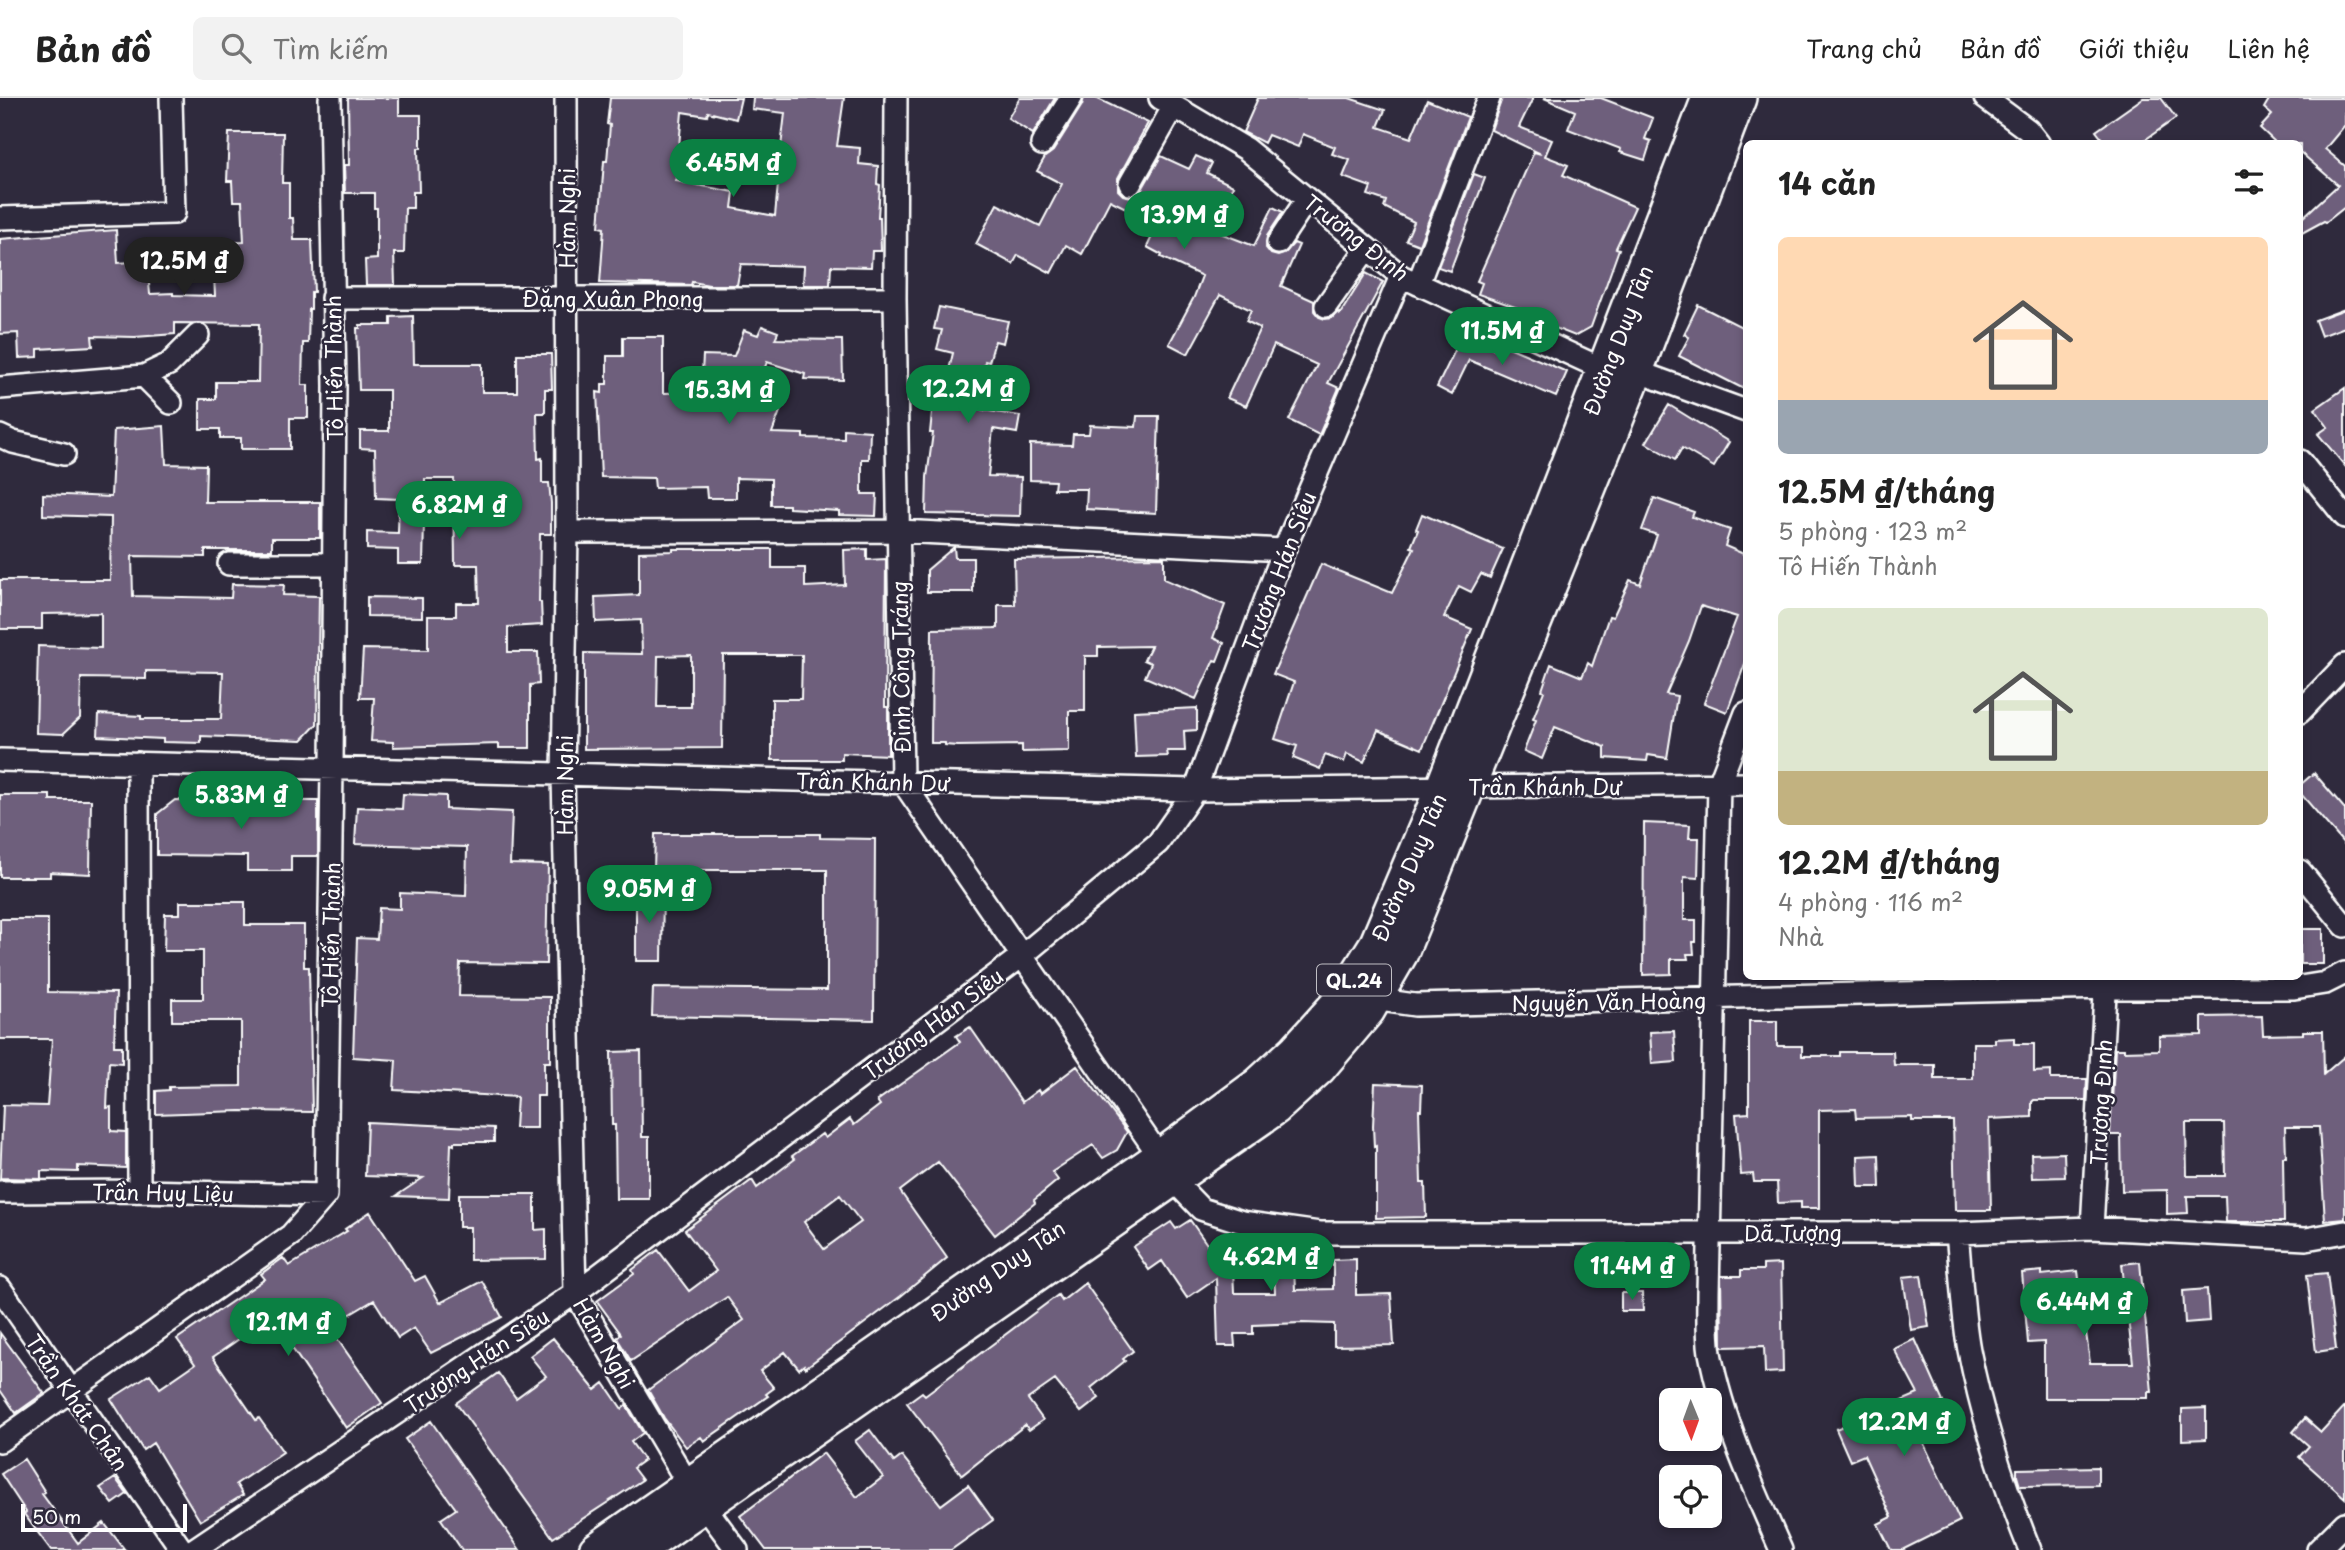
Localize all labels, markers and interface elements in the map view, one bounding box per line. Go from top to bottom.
search box [193,17,683,80]
text: Bản đồ [35,23,151,73]
icon: search [217,29,255,67]
text: Tìm kiếm [273,29,389,68]
text: Trang chủ [1806,30,1922,66]
text: Bản đồ [1960,30,2040,66]
text: Giới thiệu [2078,30,2190,66]
text: Liên hệ [2228,30,2310,66]
pin: 6.45M ₫ [668,140,798,199]
text: 6.45M ₫ [686,144,781,179]
text: 14 căn [1778,160,1876,205]
icon: filters [2230,163,2268,201]
street label: Hàm Nghi [550,168,582,268]
street label: Trương Định [1297,186,1417,288]
pin: 13.9M ₫ [1119,192,1249,251]
text: 13.9M ₫ [1140,196,1228,231]
pin: 12.5M ₫ [119,238,249,297]
text: 12.5M ₫ [140,242,228,277]
street label: Đường Duy Tân [1574,260,1660,420]
street label: Đặng Xuân Phong [522,282,704,314]
icon: home [1960,282,2086,408]
street label: Tô Hiến Thành [316,295,350,441]
pin: 11.5M ₫ [1437,308,1567,367]
text: 11.5M ₫ [1460,312,1544,347]
pin: 15.3M ₫ [664,366,794,426]
pin: 12.2M ₫ [903,366,1033,425]
text: 12.2M ₫ [922,370,1014,405]
text: 15.3M ₫ [684,371,774,406]
text: 12.5M ₫/tháng [1778,468,1995,513]
pin: 6.82M ₫ [394,482,524,541]
text: 6.82M ₫ [411,486,507,521]
street label: Trương Hán Siêu [1233,486,1323,656]
text: 5 phòng · 123 m² [1778,513,1967,548]
text: Tô Hiến Thành [1778,548,1938,583]
street label: Đinh Công Tráng [882,580,918,754]
icon: home [1960,653,2086,779]
street label: Hàm Nghi [548,735,580,835]
street label: Trần Khánh Dư [796,764,951,798]
street label: Trần Khánh Dư [1468,770,1623,802]
pin: 5.83M ₫ [176,772,306,831]
text: 5.83M ₫ [194,776,288,811]
street label: Đường Duy Tân [1362,788,1454,946]
text: 12.2M ₫/tháng [1778,839,2000,884]
street label: Tô Hiến Thành [313,862,347,1008]
pin: 9.05M ₫ [584,866,714,925]
text: 9.05M ₫ [603,870,695,905]
text: 4 phòng · 116 m² [1778,884,1963,919]
text: Nhà [1778,919,1823,954]
street label: Trương Hán Siêu [855,959,1009,1087]
road number: QL.24 [1317,964,1391,996]
street label: Nguyễn Văn Hoàng [1512,983,1706,1019]
street label: Trương Định [2081,1038,2119,1166]
street label: Trần Huy Liệu [92,1175,234,1209]
street label: Đường Duy Tân [923,1211,1071,1329]
street label: Dã Tượng [1744,1216,1842,1248]
pin: 4.62M ₫ [1206,1234,1336,1293]
text: 4.62M ₫ [1223,1238,1319,1273]
pin: 11.4M ₫ [1567,1242,1697,1302]
text: 11.4M ₫ [1590,1247,1674,1282]
pin: 6.44M ₫ [2019,1278,2149,1338]
text: 6.44M ₫ [2036,1283,2132,1318]
street label: Hàm Nghi [566,1292,644,1394]
pin: 12.1M ₫ [223,1298,353,1358]
street label: Trương Hán Siêu [397,1299,555,1421]
text: 12.1M ₫ [246,1303,330,1338]
street label: Trần Khát Chân [19,1327,137,1477]
north arrow [1659,1388,1722,1451]
map controls [1659,1388,1722,1528]
pin: 12.2M ₫ [1839,1398,1969,1458]
text: 12.2M ₫ [1858,1403,1950,1438]
button: locate [1659,1465,1722,1528]
scale bar [21,1501,187,1533]
text: 50 m [32,1502,81,1530]

